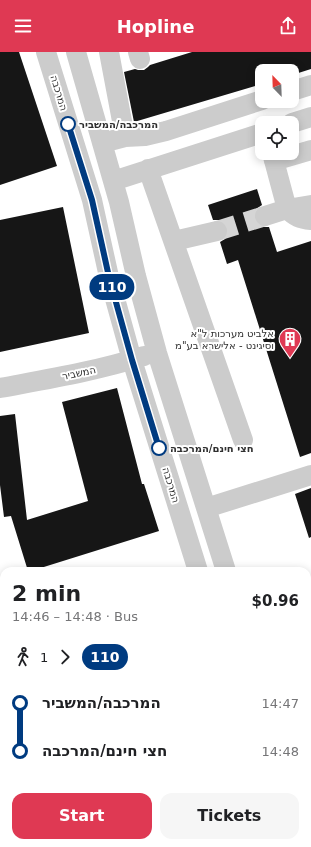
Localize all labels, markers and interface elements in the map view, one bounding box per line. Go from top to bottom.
icon: menu [12,15,34,37]
icon: share [277,15,299,37]
text: Hopline [117,16,194,37]
north arrow [255,64,299,108]
map controls [255,64,299,160]
street label: המרכבה [48,74,70,112]
marker: המרכבה/המשביר [60,116,76,132]
button: locate [255,116,299,160]
place label: המרכבה/המשביר [79,119,158,130]
line badge: 110 [89,274,135,300]
text: 110 [97,279,127,295]
building icon: אלביט מערכות ל"א וסיגינט - אלישרא בע"מ [277,326,303,359]
place label: אלביט מערכות ל"א וסיגינט - אלישרא בע"מ [175,328,274,351]
street label: המשביר [61,364,97,382]
marker: חצי חינם/המרכבה [151,440,167,456]
place label: חצי חינם/המרכבה [170,443,254,454]
street label: המרכבה [160,466,182,504]
text: 2 min [12,581,81,606]
text: $0.96 [252,592,299,610]
text: 14:46 – 14:48 · Bus [12,609,138,624]
icon: walk [12,646,34,668]
icon: forward [54,646,76,668]
text: 110 [90,649,120,665]
text: 1 [40,650,48,665]
text: המרכבה/המשביר [42,694,161,712]
text: 14:47 [262,696,299,711]
text: חצי חינם/המרכבה [42,742,167,760]
text: 14:48 [262,744,299,759]
button: Start [12,793,152,839]
button: Tickets [160,793,299,839]

